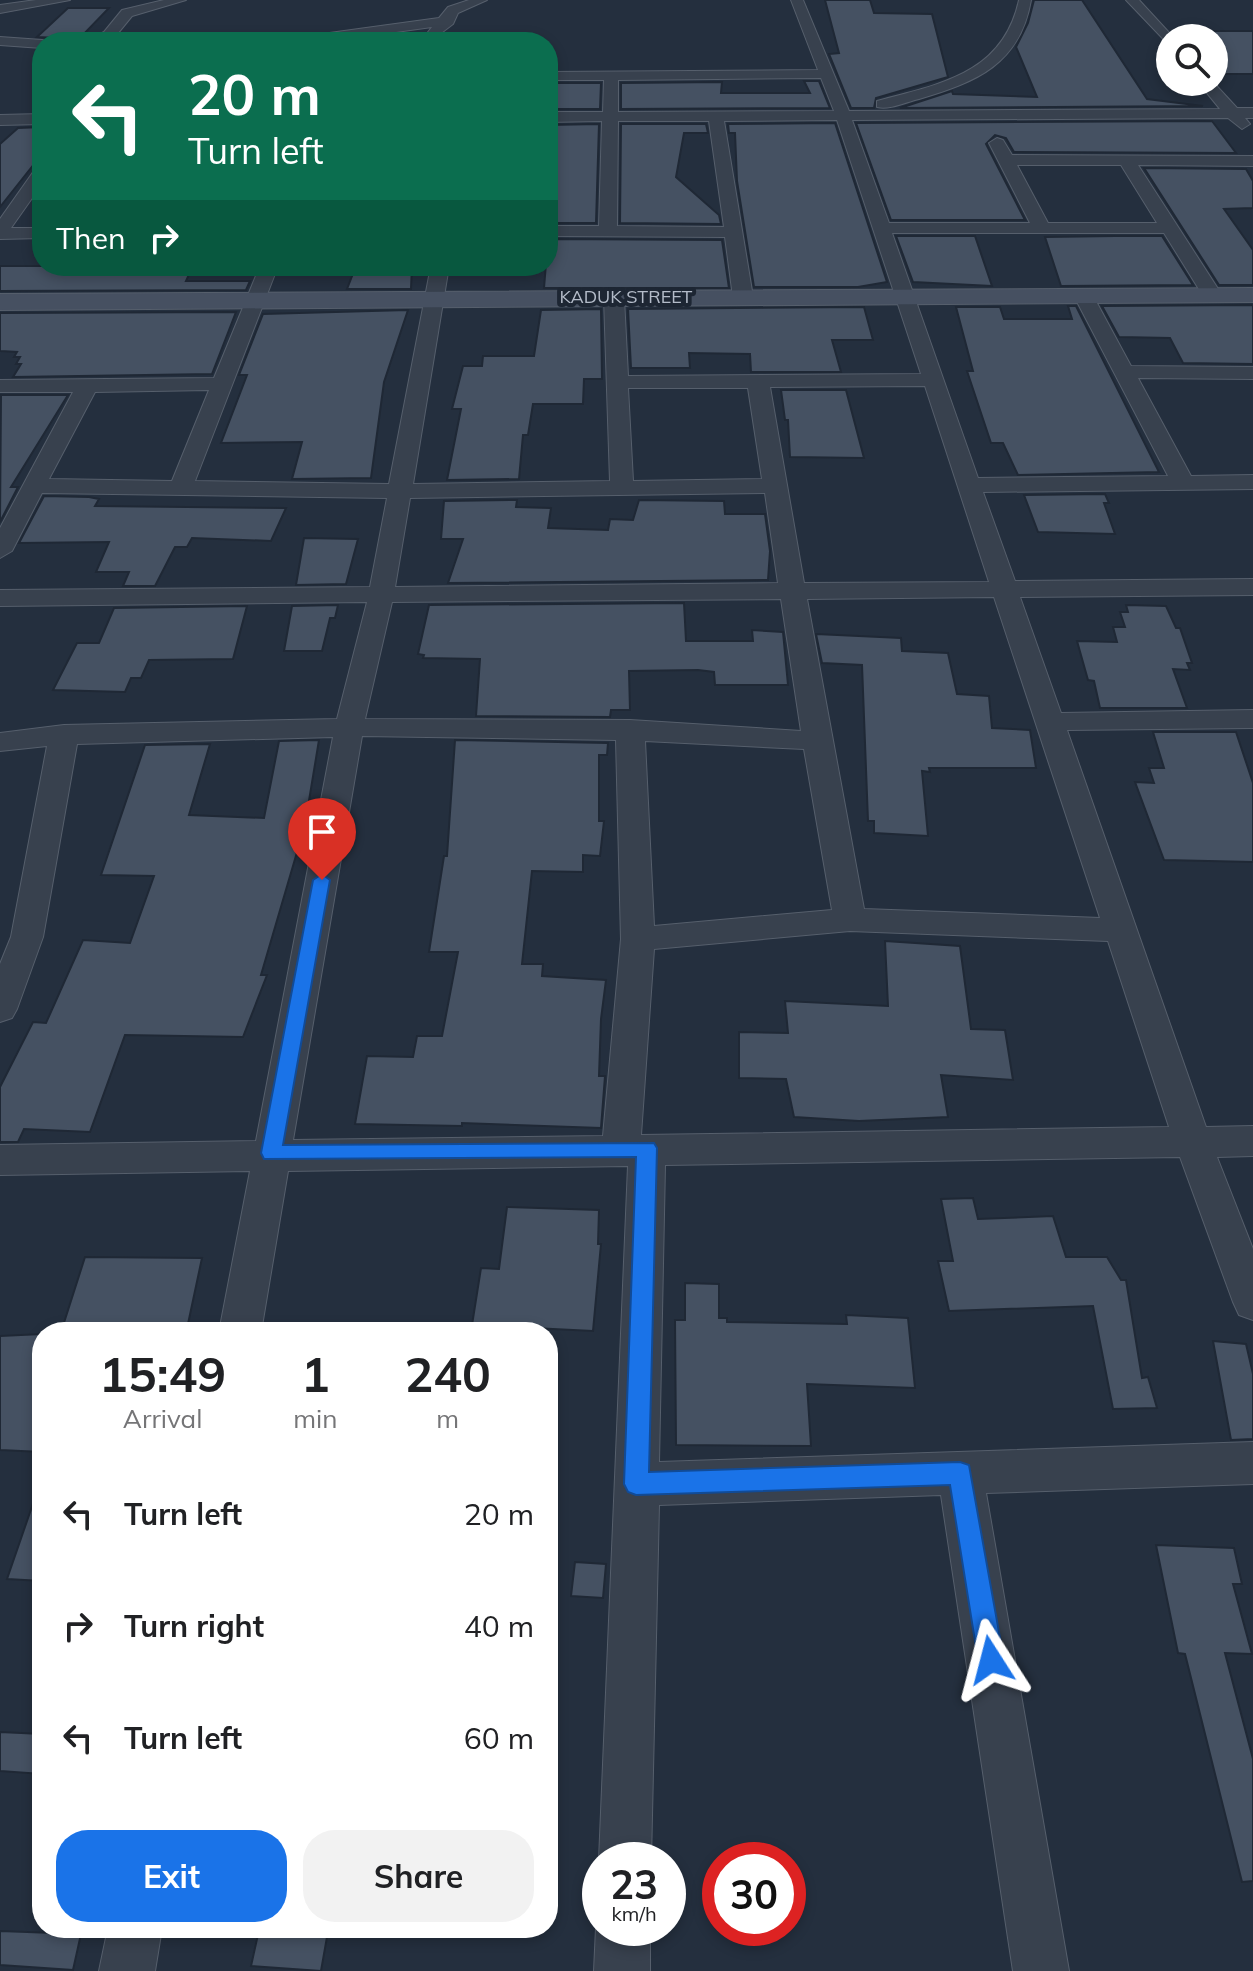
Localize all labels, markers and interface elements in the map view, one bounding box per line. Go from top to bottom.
map controls [1156,24,1228,96]
button: search [1156,24,1228,96]
text: 20 m [188,59,321,129]
icon: left [56,64,160,168]
text: Turn left [188,128,324,173]
icon: right [142,216,186,260]
text: Then [56,219,126,257]
street label: KADUK STREET [560,285,693,308]
pin [288,798,356,880]
icon: arrive [300,810,344,854]
text: 15:49 [99,1344,226,1404]
text: 1 [301,1344,330,1404]
text: 240 [405,1344,491,1404]
text: Arrival [123,1402,202,1435]
text: min [293,1402,337,1435]
text: m [436,1402,459,1435]
icon: left [56,1492,100,1536]
text: Turn left [124,1495,242,1533]
text: 20 m [464,1495,534,1533]
icon: right [56,1604,100,1648]
text: Turn right [124,1607,264,1645]
text: 40 m [464,1607,534,1645]
position arrow [949,1618,1033,1702]
icon: left [56,1716,100,1760]
text: Turn left [124,1719,242,1757]
text: 60 m [464,1719,534,1757]
button: Exit [56,1830,287,1922]
button: Share [303,1830,534,1922]
speed limit sign: 30 [702,1842,806,1946]
text: 23 [610,1859,658,1909]
text: km/h [611,1901,657,1926]

